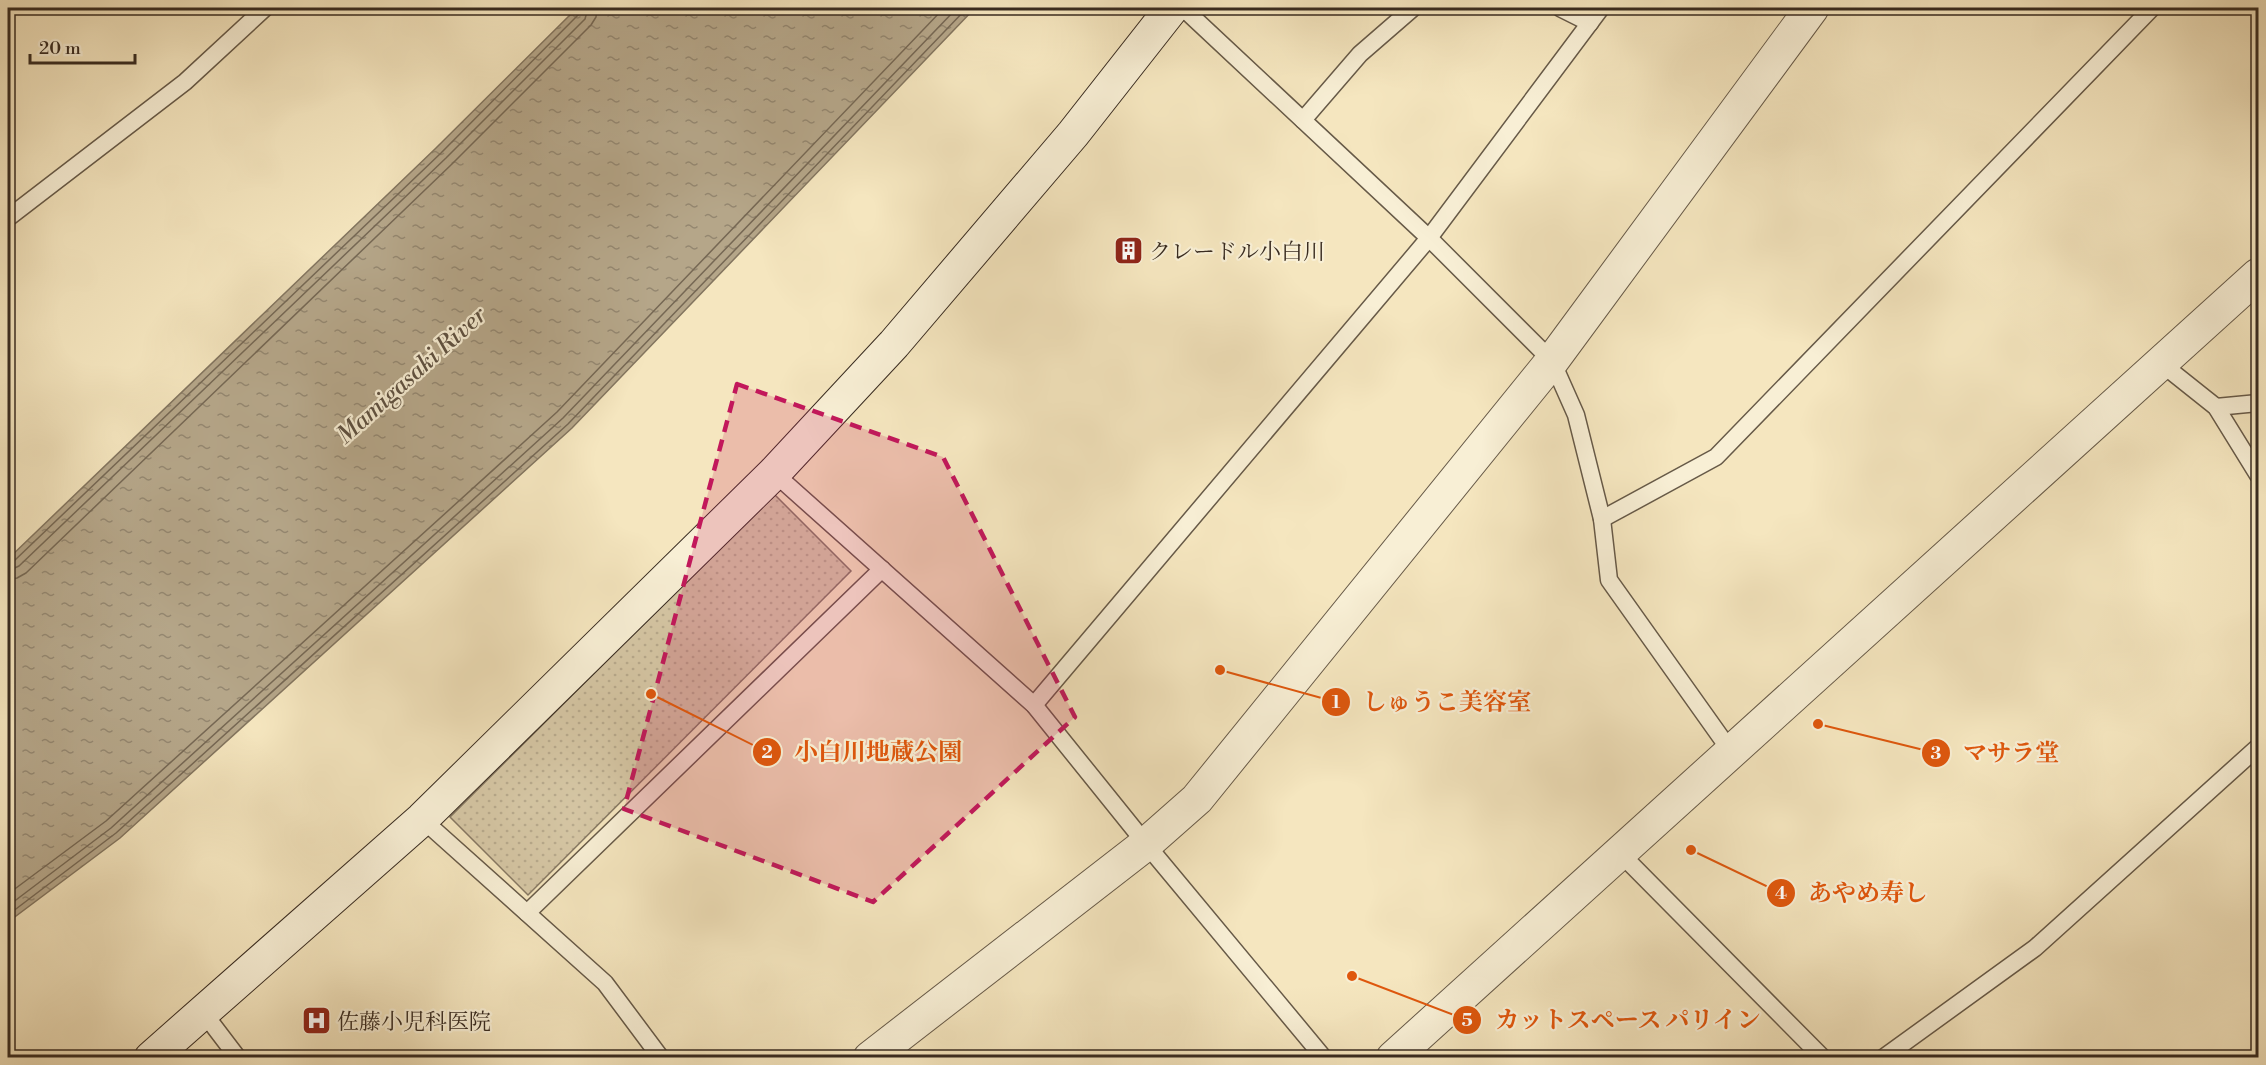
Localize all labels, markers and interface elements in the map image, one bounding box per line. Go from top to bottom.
scale bar [30,27,135,65]
text: 20 m [39,37,81,60]
building icon: クレードル小白川 [1112,235,1144,267]
place label: クレードル小白川 [1149,239,1325,266]
water label: Mamigasaki River [330,300,493,451]
callout: しゅうこ美容室 [1321,681,1543,723]
text: しゅうこ美容室 [1363,688,1531,718]
text: 1 [1332,691,1341,714]
callout: 小白川地蔵公園 [752,731,974,773]
callout: マサラ堂 [1921,732,2071,774]
text: 小白川地蔵公園 [794,738,962,768]
text: マサラ堂 [1963,739,2059,769]
text: 2 [761,741,773,764]
text: 3 [1931,742,1942,765]
callout: あやめ寿し [1766,872,1940,914]
text: あやめ寿し [1808,879,1928,909]
text: 4 [1775,882,1787,905]
callout: カットスペース パリイン [1452,999,1774,1041]
hospital icon: 佐藤小児科医院 [300,1005,332,1037]
text: カットスペース パリイン [1495,1006,1761,1036]
place label: 佐藤小児科医院 [337,1009,491,1036]
text: 5 [1461,1009,1473,1032]

